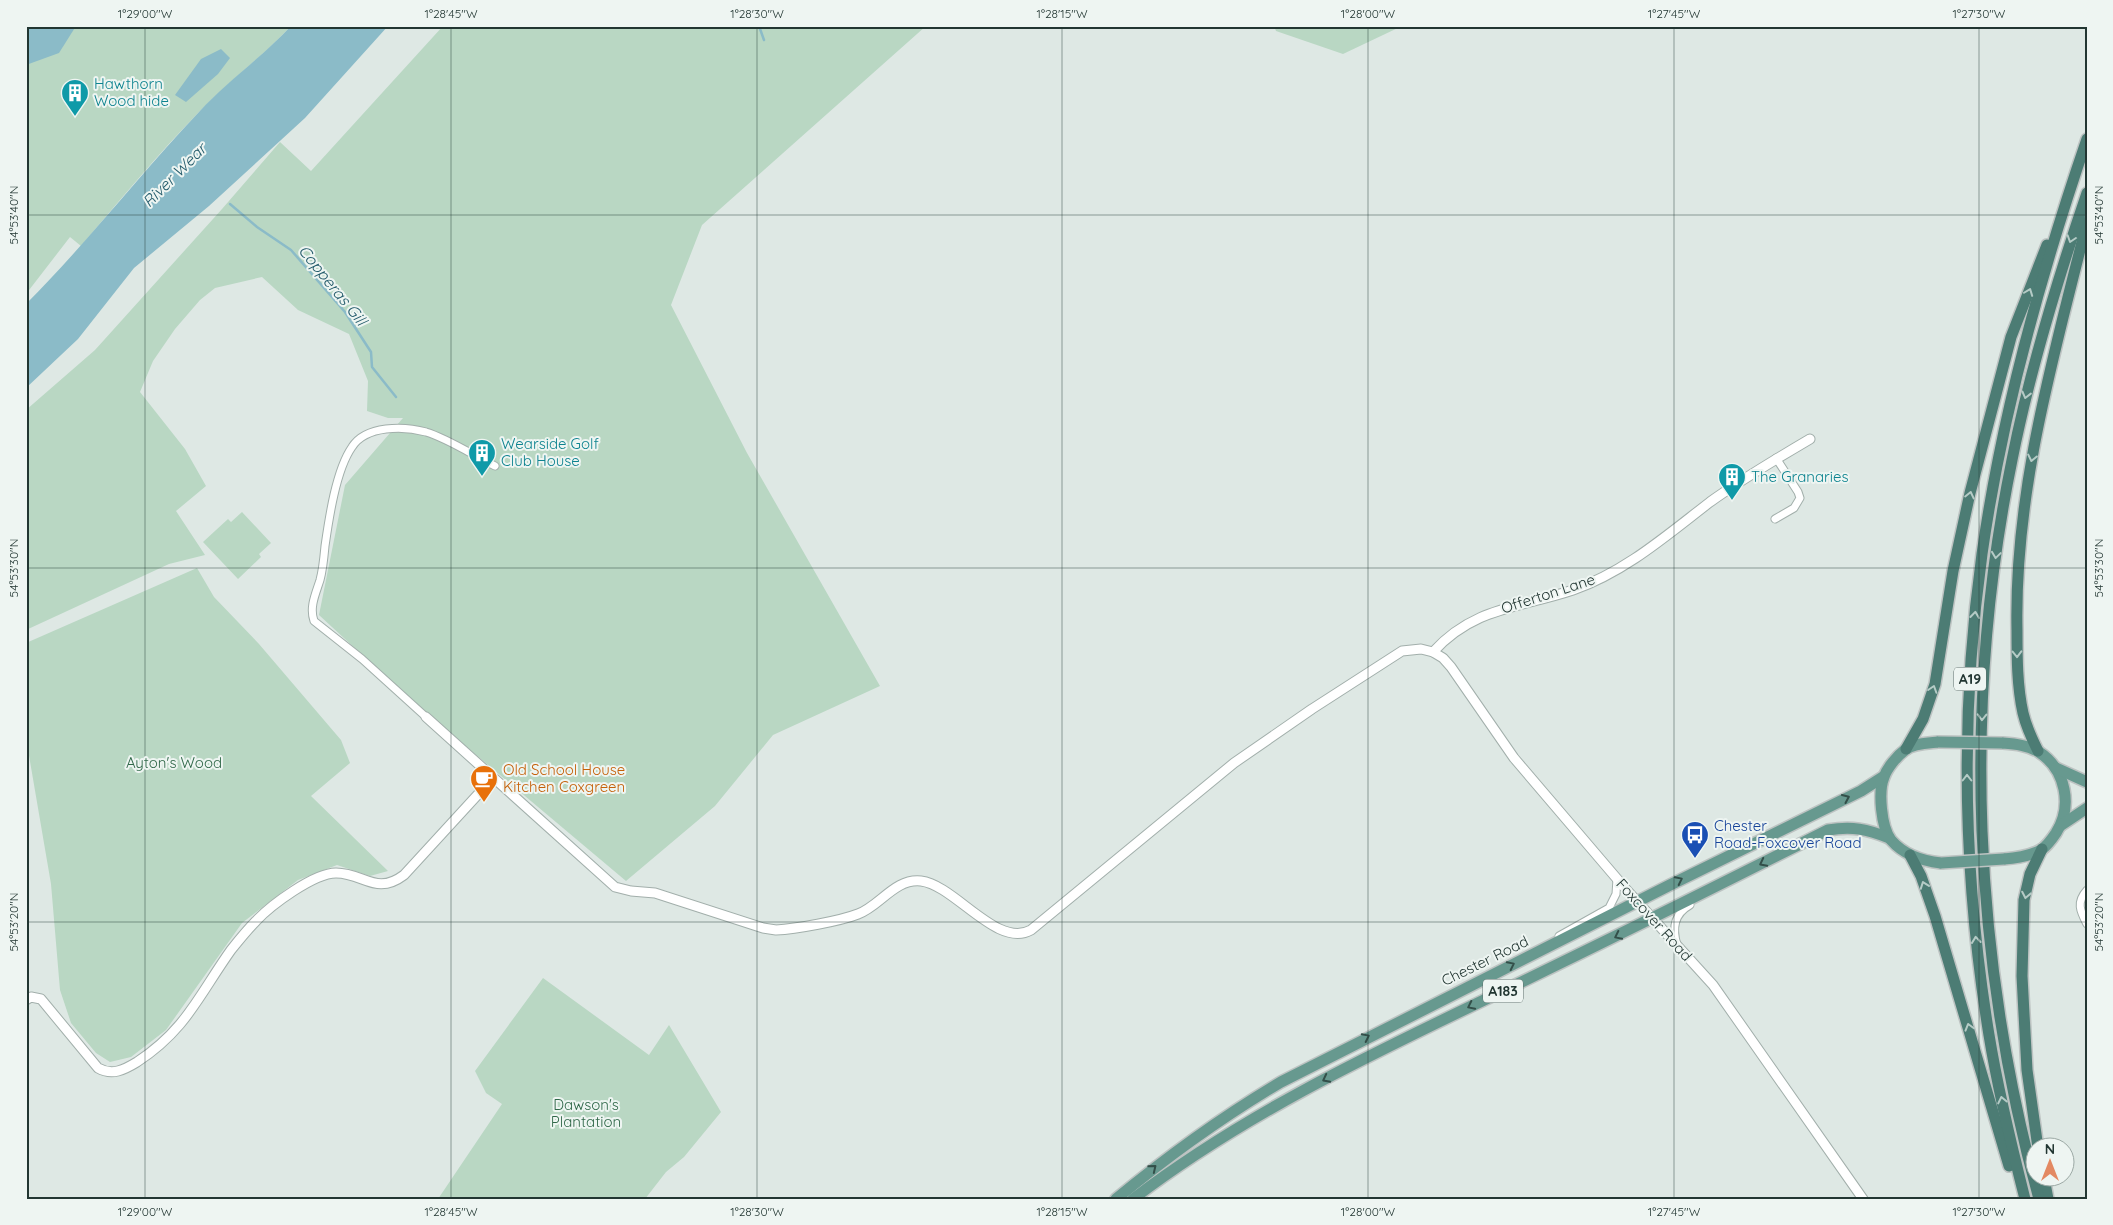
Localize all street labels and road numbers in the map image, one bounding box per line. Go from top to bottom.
street label: Offerton Lane [1499,569,1597,618]
road number: A19 [1954,668,1986,691]
street label: Foxcover Road [1612,875,1696,965]
street label: Chester Road [1438,931,1531,990]
road number: A183 [1483,979,1523,1002]

